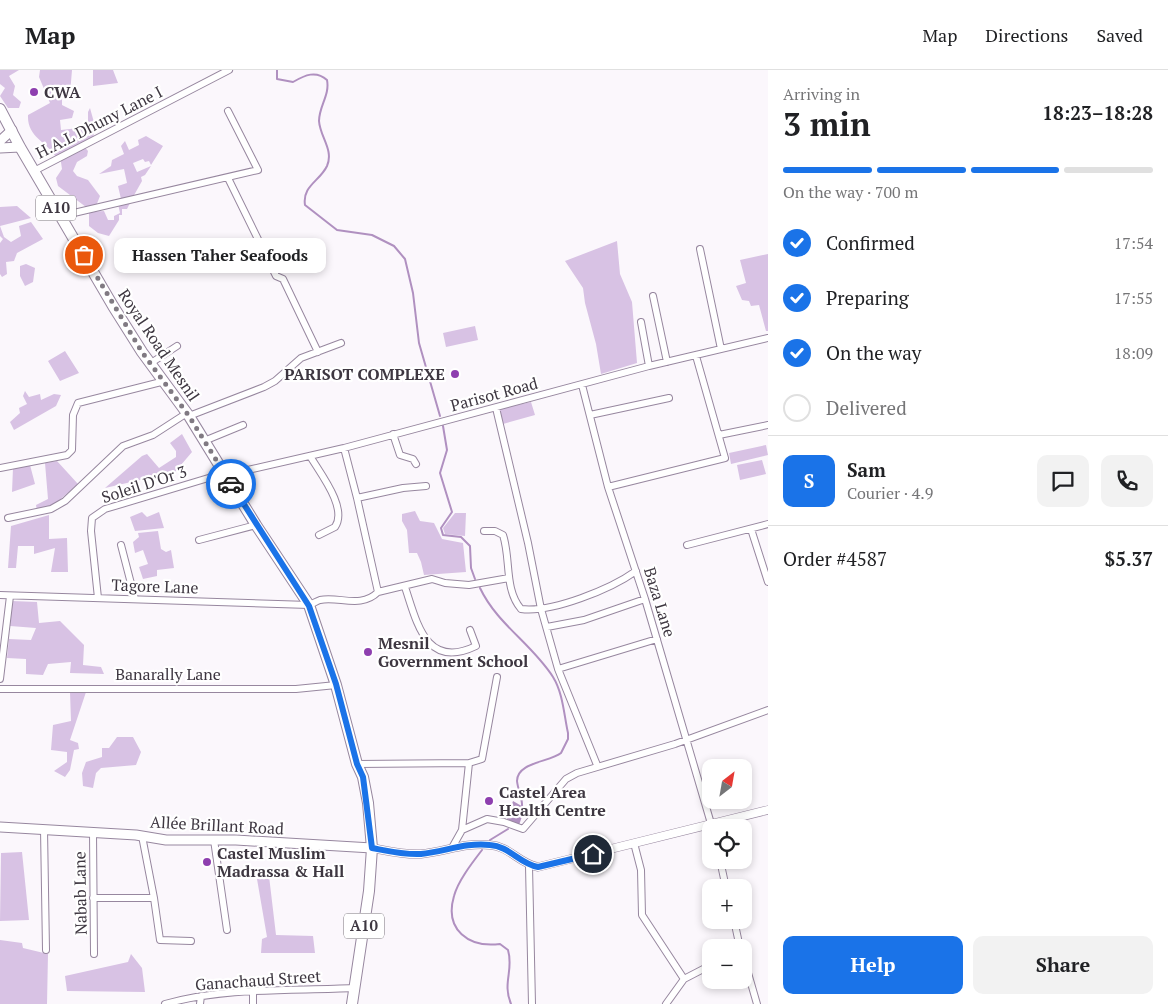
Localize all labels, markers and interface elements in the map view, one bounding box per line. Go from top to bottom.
text: Map [25,19,75,51]
text: Map [922,23,957,47]
text: Directions [985,23,1068,47]
text: Saved [1096,23,1143,47]
street label: H.A.L Dhuny Lane I [32,81,166,163]
place label: CWA [44,81,81,103]
text: Arriving in [783,83,860,105]
marker: CWA [28,86,40,98]
text: 18:23–18:28 [1042,100,1153,125]
text: 3 min [783,103,871,145]
text: On the way · 700 m [783,181,918,203]
road number: A10 [36,196,76,220]
icon: check [783,229,811,257]
text: Confirmed [826,230,915,255]
text: 17:54 [1114,232,1153,254]
pin [63,234,105,276]
callout: Hassen Taher Seafoods [114,238,326,272]
icon: bag [70,241,98,269]
text: Hassen Taher Seafoods [132,244,308,266]
icon: check [783,284,811,312]
street label: Royal Road Mesnil [113,285,205,406]
text: Preparing [826,285,909,310]
text: 17:55 [1114,287,1153,309]
icon: check [783,339,811,367]
text: On the way [826,340,921,365]
text: 18:09 [1114,342,1153,364]
place label: PARISOT COMPLEXE [284,363,445,385]
marker: PARISOT COMPLEXE [449,368,461,380]
street label: Parisot Road [448,372,540,416]
text: Delivered [826,395,907,420]
button: chat [1037,455,1089,507]
button: phone [1101,455,1153,507]
text: Sam [847,457,886,482]
courier [206,459,256,509]
street label: Soleil D'Or 3 [99,460,189,508]
text: S [804,468,814,493]
icon: car [217,470,245,498]
text: Courier · 4.9 [847,482,933,504]
text: Order #4587 [783,546,887,571]
text: $5.37 [1104,546,1153,571]
street label: Baza Lane [639,564,681,640]
street label: Tagore Lane [111,573,199,599]
place label: Mesnil Government School [378,632,528,672]
marker: Mesnil Government School [362,646,374,658]
street label: Banarally Lane [115,663,221,685]
north arrow [702,759,752,809]
map controls [702,759,752,989]
place label: Castel Area Health Centre [499,781,606,821]
marker: Castel Area Health Centre [483,795,495,807]
street label: Allée Brillant Road [149,811,285,839]
button: locate [702,819,752,869]
pin [572,833,614,875]
icon: home [579,840,607,868]
place label: Castel Muslim Madrassa & Hall [217,842,344,882]
street label: Nabab Lane [68,851,92,935]
marker: Castel Muslim Madrassa & Hall [201,856,213,868]
button: + [702,879,752,929]
road number: A10 [344,914,384,938]
button: Help [783,936,963,994]
button: Share [973,936,1153,994]
button: − [702,939,752,989]
street label: Ganachaud Street [194,965,322,995]

